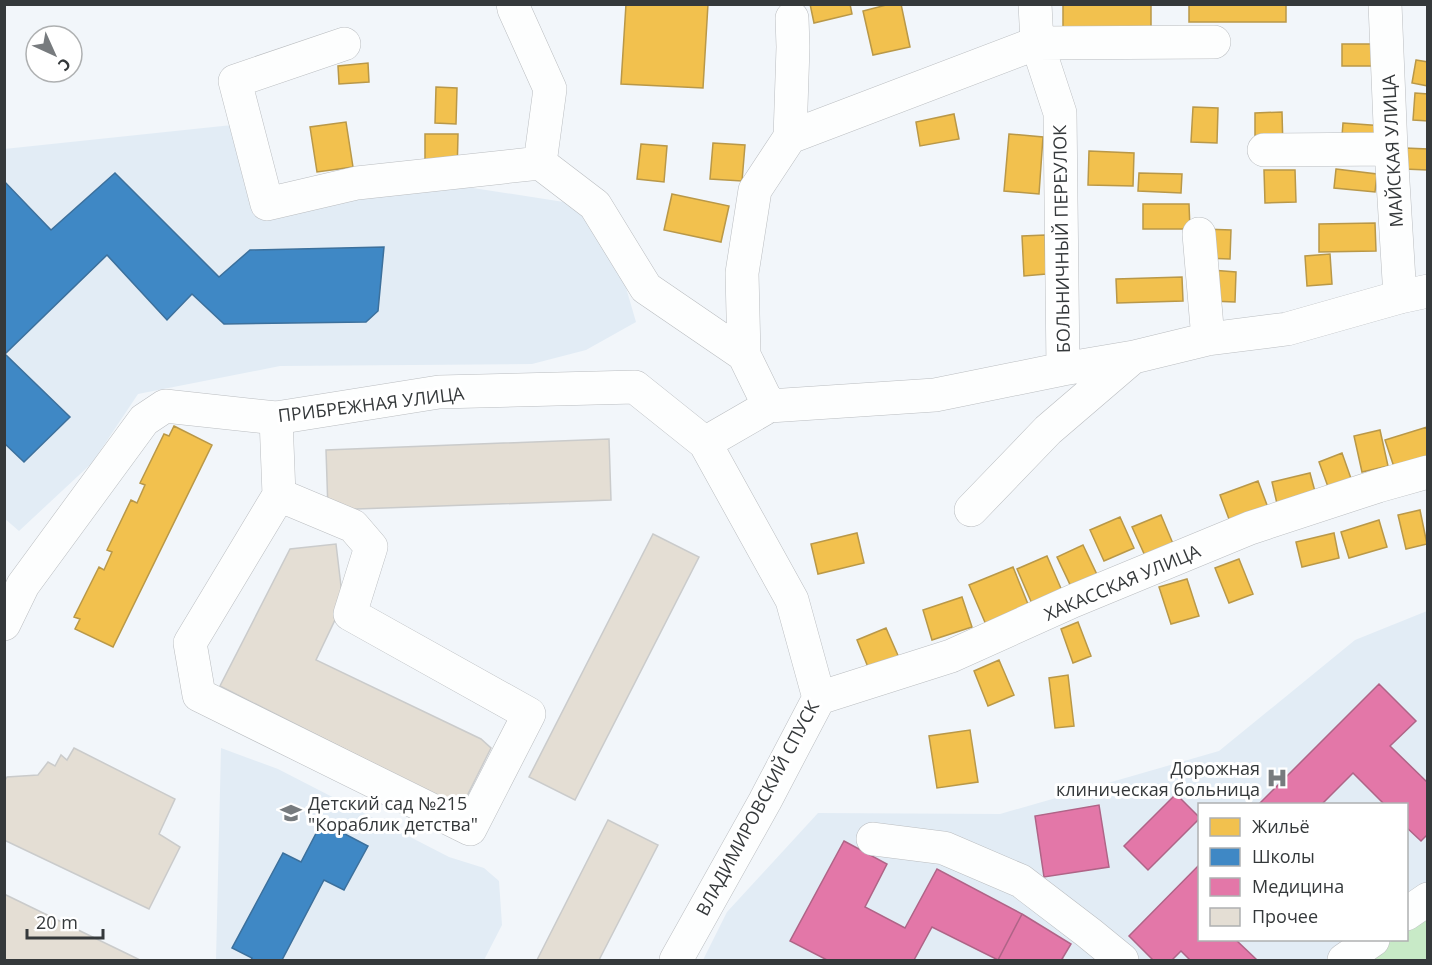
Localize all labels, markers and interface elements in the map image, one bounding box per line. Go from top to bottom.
north arrow [24,24,84,84]
text: С [53,53,76,76]
street label: МАЙСКАЯ УЛИЦА [1376,73,1408,228]
street label: БОЛЬНИЧНЫЙ ПЕРЕУЛОК [1047,125,1075,353]
street label: ПРИБРЕЖНАЯ УЛИЦА [277,381,466,427]
street label: ХАКАССКАЯ УЛИЦА [1040,538,1204,626]
street label: ВЛАДИМИРОВСКИЙ СПУСК [690,696,824,920]
place label: Дорожная клиническая больница [1056,756,1260,801]
hospital icon: Дорожная клиническая больница [1265,766,1289,790]
place label: Детский сад №215 "Кораблик детства" [308,791,478,836]
school or university icon: Детский сад №215 "Кораблик детства" [279,801,303,825]
legend [1198,803,1408,941]
text: Жильё [1252,814,1310,838]
text: Школы [1252,844,1315,868]
text: Медицина [1252,874,1344,898]
scale bar [27,902,104,940]
text: Прочее [1252,904,1318,928]
text: 20 m [36,910,78,934]

